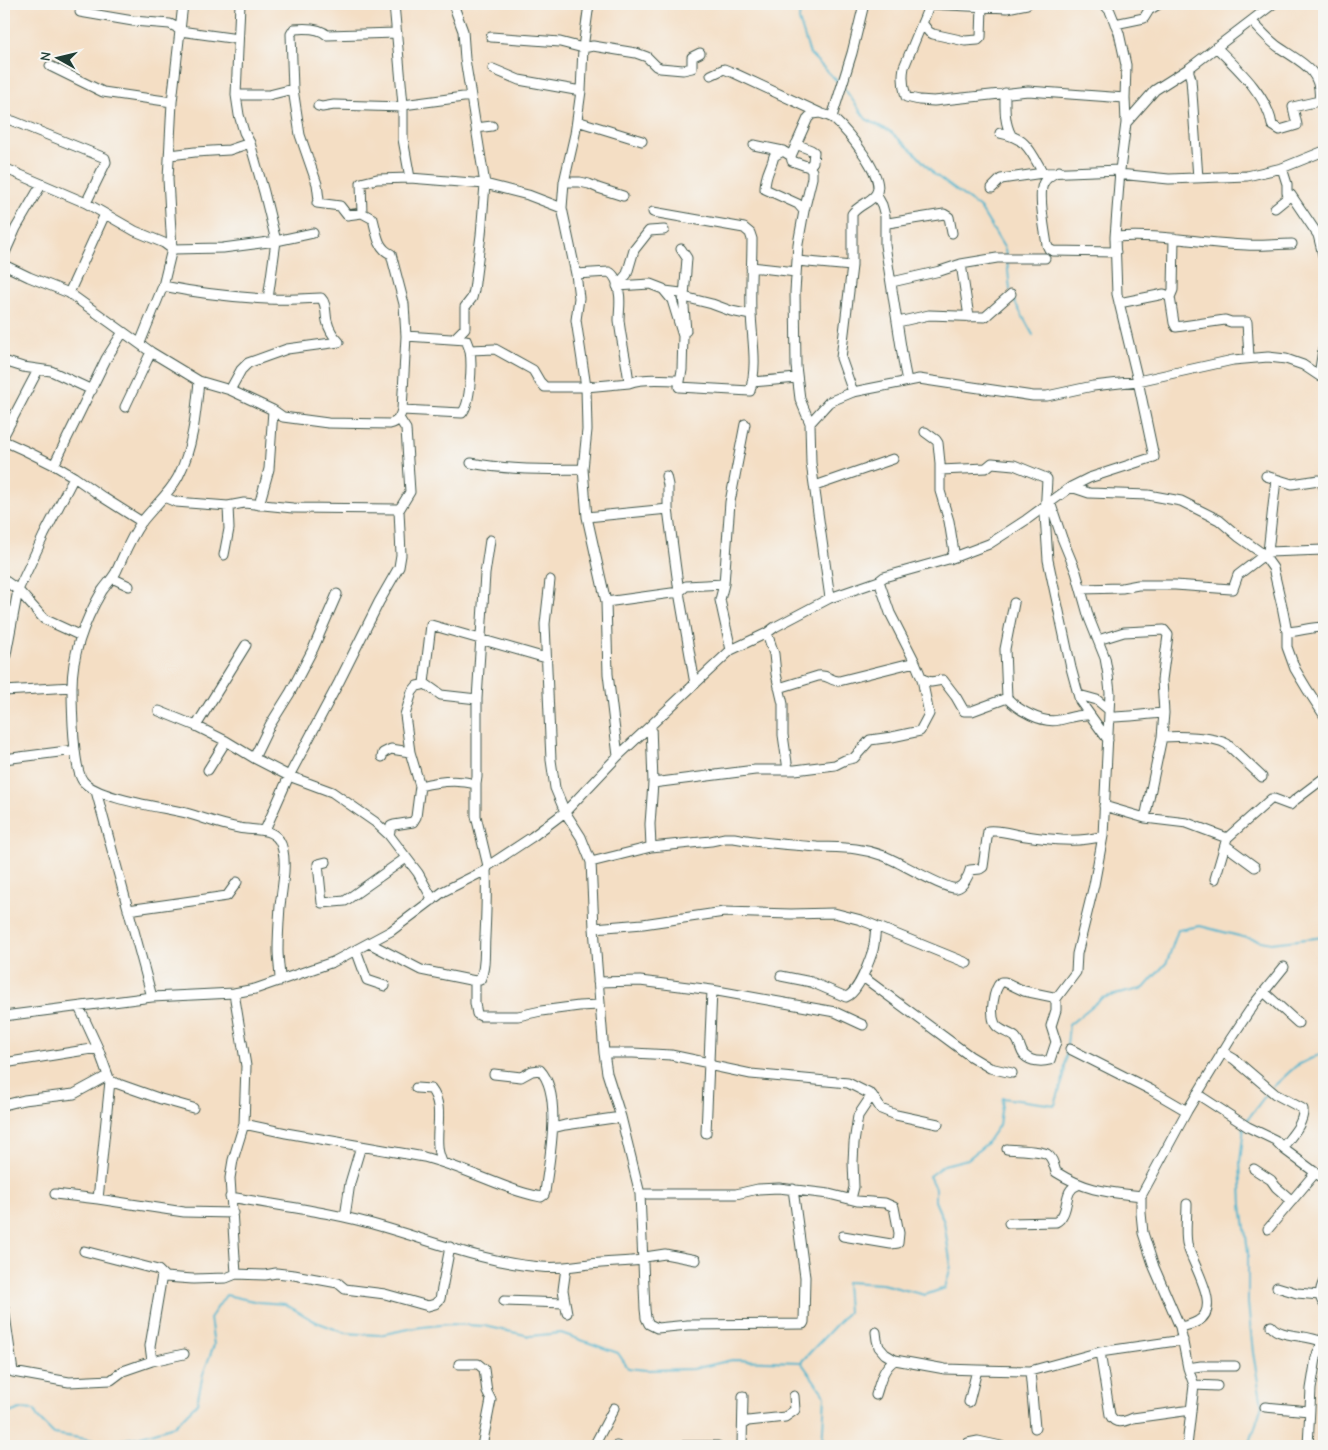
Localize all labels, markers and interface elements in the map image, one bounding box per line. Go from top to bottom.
north arrow [32,32,82,82]
text: N [37,51,55,62]

